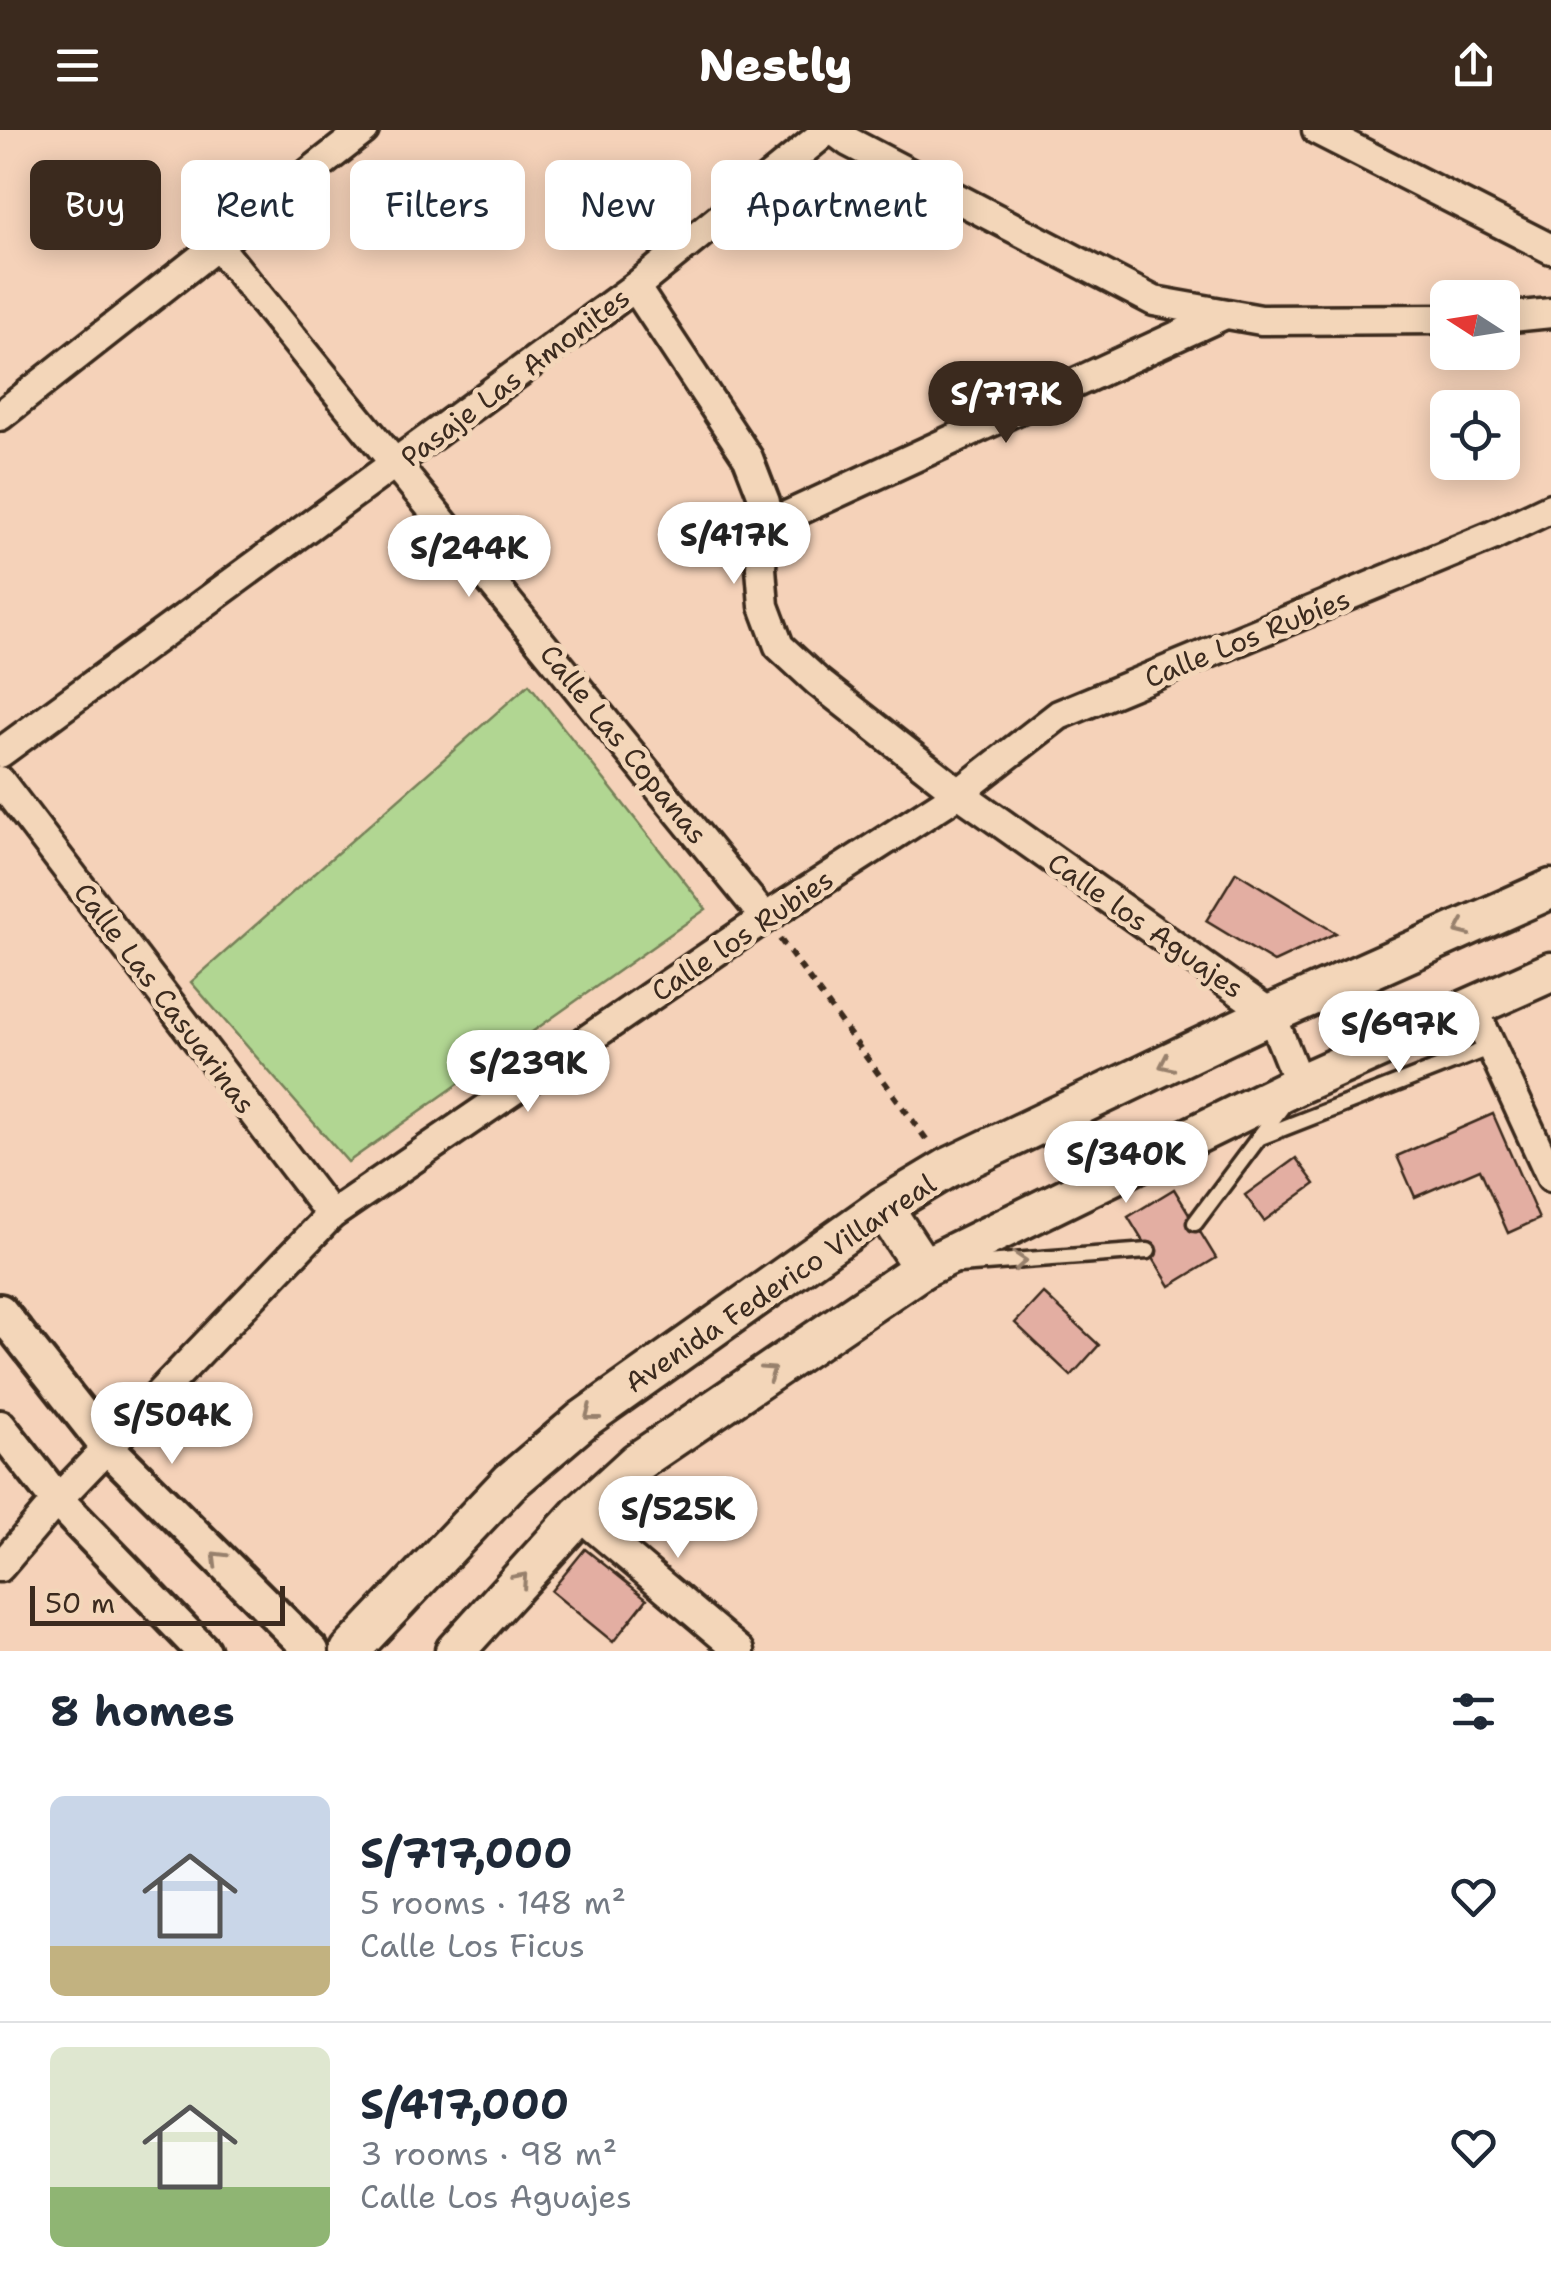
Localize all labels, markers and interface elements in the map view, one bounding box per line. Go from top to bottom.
text: Nestly [699,35,852,95]
icon: menu [50,38,105,93]
icon: share [1446,38,1501,93]
chip: Buy [30,160,161,250]
chip: Rent [181,160,330,250]
chip: Filters [350,160,525,250]
chip: New [545,160,691,250]
chip: Apartment [711,160,963,250]
street label: Pasaje Las Amonites [393,278,637,476]
north arrow [1430,280,1520,370]
map controls [1430,280,1520,480]
pin: S/717K [925,361,1087,446]
text: S/717K [950,372,1062,415]
button: locate [1430,390,1520,480]
pin: S/417K [653,502,815,587]
text: S/417K [680,513,788,556]
pin: S/244K [388,515,550,600]
text: S/244K [410,526,528,569]
street label: Calle Los Rubíes [1139,579,1355,697]
street label: Calle Las Copanas [532,636,716,852]
street label: Calle los Aguajes [1040,843,1252,1007]
street label: Calle los Rubies [644,860,840,1010]
street label: Calle Las Casuarinas [65,875,265,1121]
one-way arrow [1454,917,1472,937]
pin: S/697K [1318,991,1480,1076]
text: S/697K [1340,1002,1458,1045]
pin: S/239K [447,1030,609,1115]
text: S/239K [469,1041,587,1084]
one-way arrow [1159,1052,1177,1072]
pin: S/340K [1045,1121,1207,1206]
text: S/340K [1066,1132,1186,1175]
street label: Avenida Federico Villarreal [617,1164,943,1402]
one-way arrow [1013,1251,1029,1272]
one-way arrow [758,1366,777,1384]
pin: S/504K [91,1382,253,1467]
text: S/504K [113,1393,231,1436]
one-way arrow [584,1402,602,1419]
pin: S/525K [597,1476,759,1561]
text: S/525K [621,1487,735,1530]
one-way arrow [212,1551,230,1569]
one-way arrow [509,1572,527,1591]
scale bar [30,1581,285,1626]
text: 50 m [45,1584,115,1622]
text: 8 homes [50,1683,235,1739]
icon: filters [1446,1684,1501,1739]
text: S/717,000 [360,1825,573,1881]
icon: home [130,1836,250,1956]
icon: heart [1446,1869,1501,1924]
text: 5 rooms · 148 m² [360,1881,626,1924]
text: Calle Los Ficus [360,1924,585,1967]
text: S/417,000 [360,2076,569,2132]
icon: home [130,2087,250,2207]
icon: heart [1446,2120,1501,2175]
text: 3 rooms · 98 m² [360,2132,617,2175]
text: Calle Los Aguajes [360,2175,632,2218]

